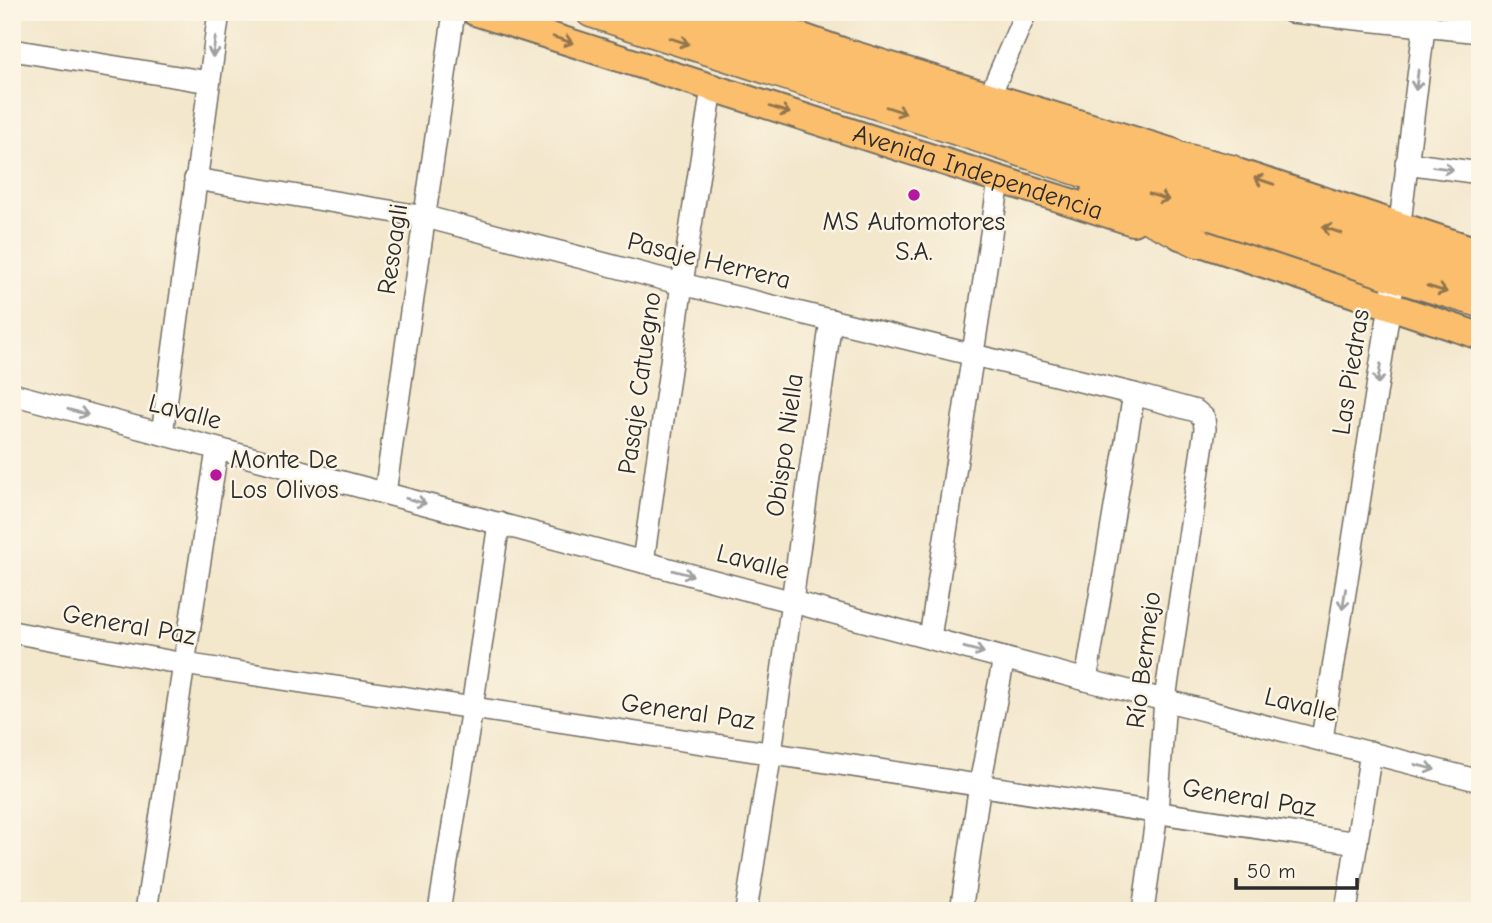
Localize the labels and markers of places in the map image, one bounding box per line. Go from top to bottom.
marker: MS Automotores S.A. [906,187,922,203]
place label: MS Automotores S.A. [823,207,1005,267]
place label: Monte De Los Olivos [230,445,339,505]
marker: Monte De Los Olivos [208,467,224,483]

